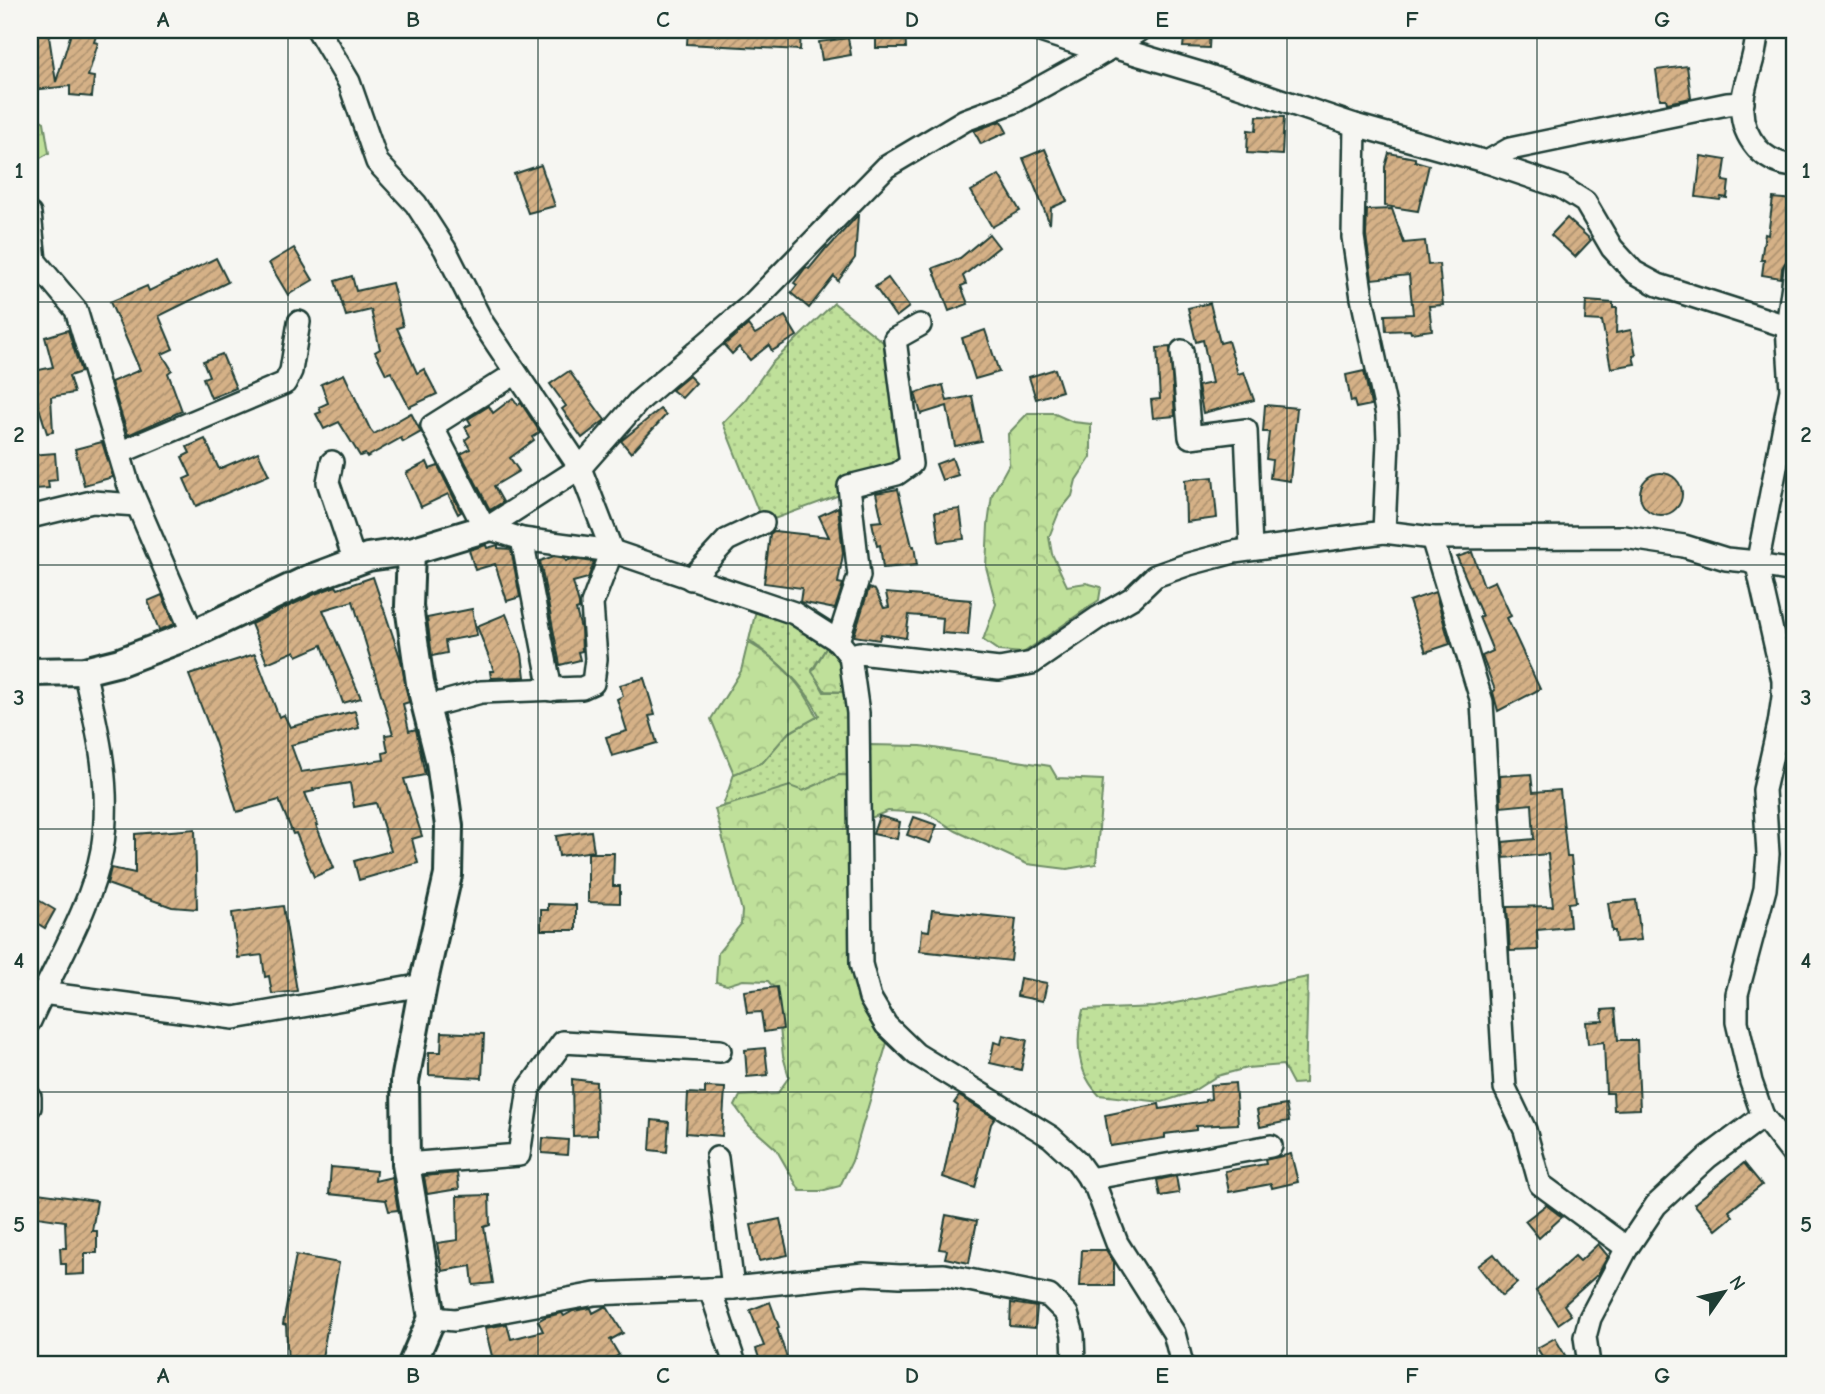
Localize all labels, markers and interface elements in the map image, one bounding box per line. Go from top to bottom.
text: A [157,6,170,33]
text: B [406,6,420,33]
text: C [656,6,670,33]
text: D [905,6,919,33]
text: E [1155,6,1169,33]
text: F [1405,6,1419,33]
text: G [1654,6,1670,33]
text: 1 [14,157,24,184]
text: 1 [1801,157,1811,184]
text: 2 [13,421,25,448]
text: 2 [1800,421,1812,448]
text: 3 [13,684,25,711]
text: 3 [1800,684,1812,711]
text: 4 [14,947,25,974]
text: 4 [1801,947,1812,974]
text: 5 [13,1211,25,1238]
text: 5 [1800,1211,1812,1238]
north arrow [1688,1258,1758,1328]
text: N [1725,1272,1750,1294]
text: A [157,1362,170,1389]
text: B [406,1362,420,1389]
text: C [656,1362,670,1389]
text: D [905,1362,919,1389]
text: E [1155,1362,1169,1389]
text: F [1405,1362,1419,1389]
text: G [1654,1362,1670,1389]

